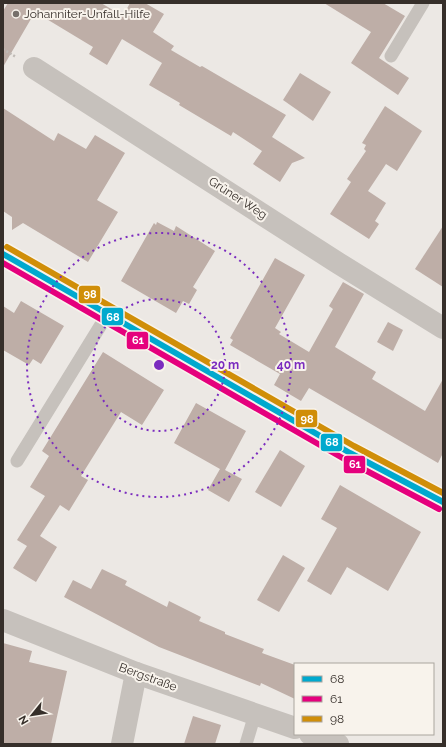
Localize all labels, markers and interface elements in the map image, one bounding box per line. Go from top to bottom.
place label: Johanniter-Unfall-Hilfe [24,7,150,21]
marker: Johanniter-Unfall-Hilfe [11,9,21,19]
street label: Grüner Weg [206,174,270,222]
line badge: 98 [78,285,101,304]
text: 98 [83,288,97,301]
line badge: 68 [101,307,124,326]
text: 68 [106,311,120,324]
line badge: 61 [126,331,149,350]
text: 61 [132,334,145,347]
centre of rings [152,358,166,372]
text: 20 m [211,358,239,372]
text: 40 m [277,358,305,372]
line badge: 98 [295,409,318,428]
text: 98 [300,413,314,426]
line badge: 68 [320,433,343,452]
text: 68 [325,436,339,449]
line badge: 61 [343,455,366,474]
text: 61 [349,458,362,471]
street label: Bergstraße [117,660,179,694]
legend [294,663,434,735]
text: 68 [330,672,344,686]
text: 61 [330,692,342,706]
north arrow [12,695,52,735]
text: 98 [330,712,344,726]
text: N [16,713,32,727]

